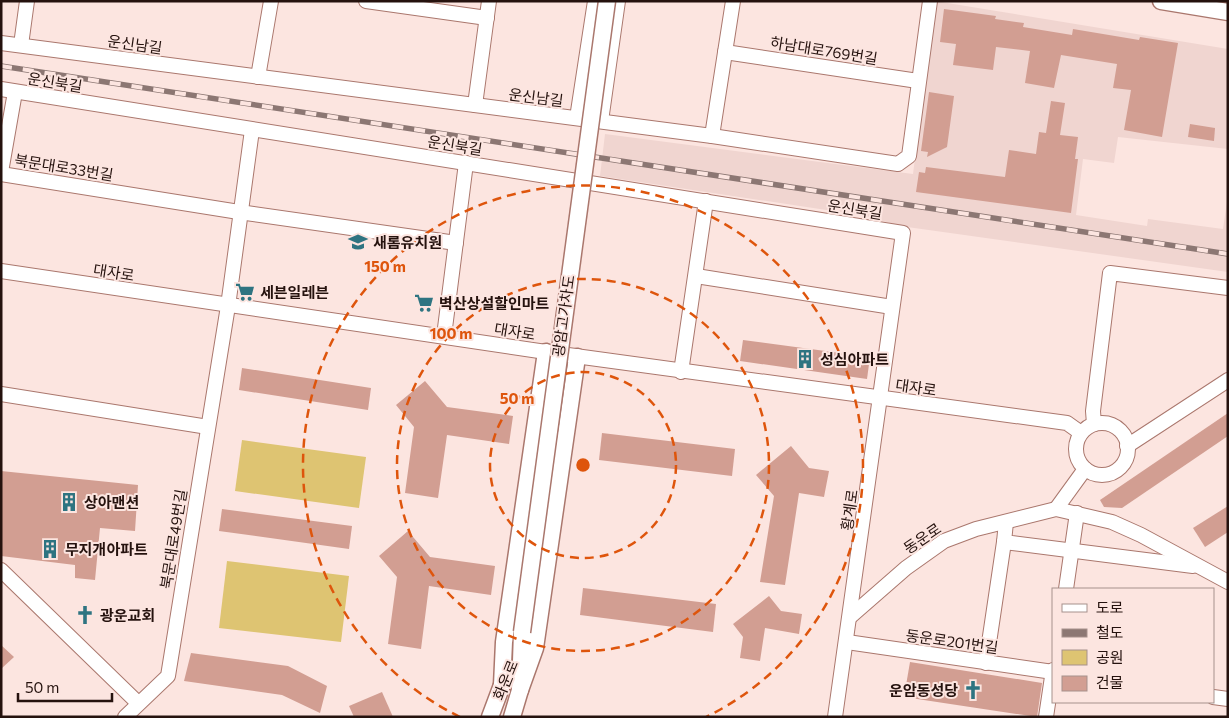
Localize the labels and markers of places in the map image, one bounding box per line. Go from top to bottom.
school or university icon: 새롬유치원 [347,231,369,253]
place label: 새롬유치원 [373,233,442,251]
supermarket icon: 세븐일레븐 [234,281,256,303]
place label: 세븐일레븐 [260,283,329,301]
supermarket icon: 벽산상설할인마트 [413,292,435,314]
place label: 벽산상설할인마트 [439,294,550,312]
building icon: 성심아파트 [794,348,816,370]
place label: 성심아파트 [820,350,889,368]
centre of rings [574,456,592,474]
building icon: 상아맨션 [58,491,80,513]
place label: 상아맨션 [84,493,139,511]
building icon: 무지개아파트 [39,538,61,560]
place label: 무지개아파트 [65,540,148,558]
church icon: 광운교회 [74,604,96,626]
place label: 광운교회 [100,606,155,624]
church icon: 운암동성당 [962,679,984,701]
place label: 운암동성당 [889,681,958,699]

